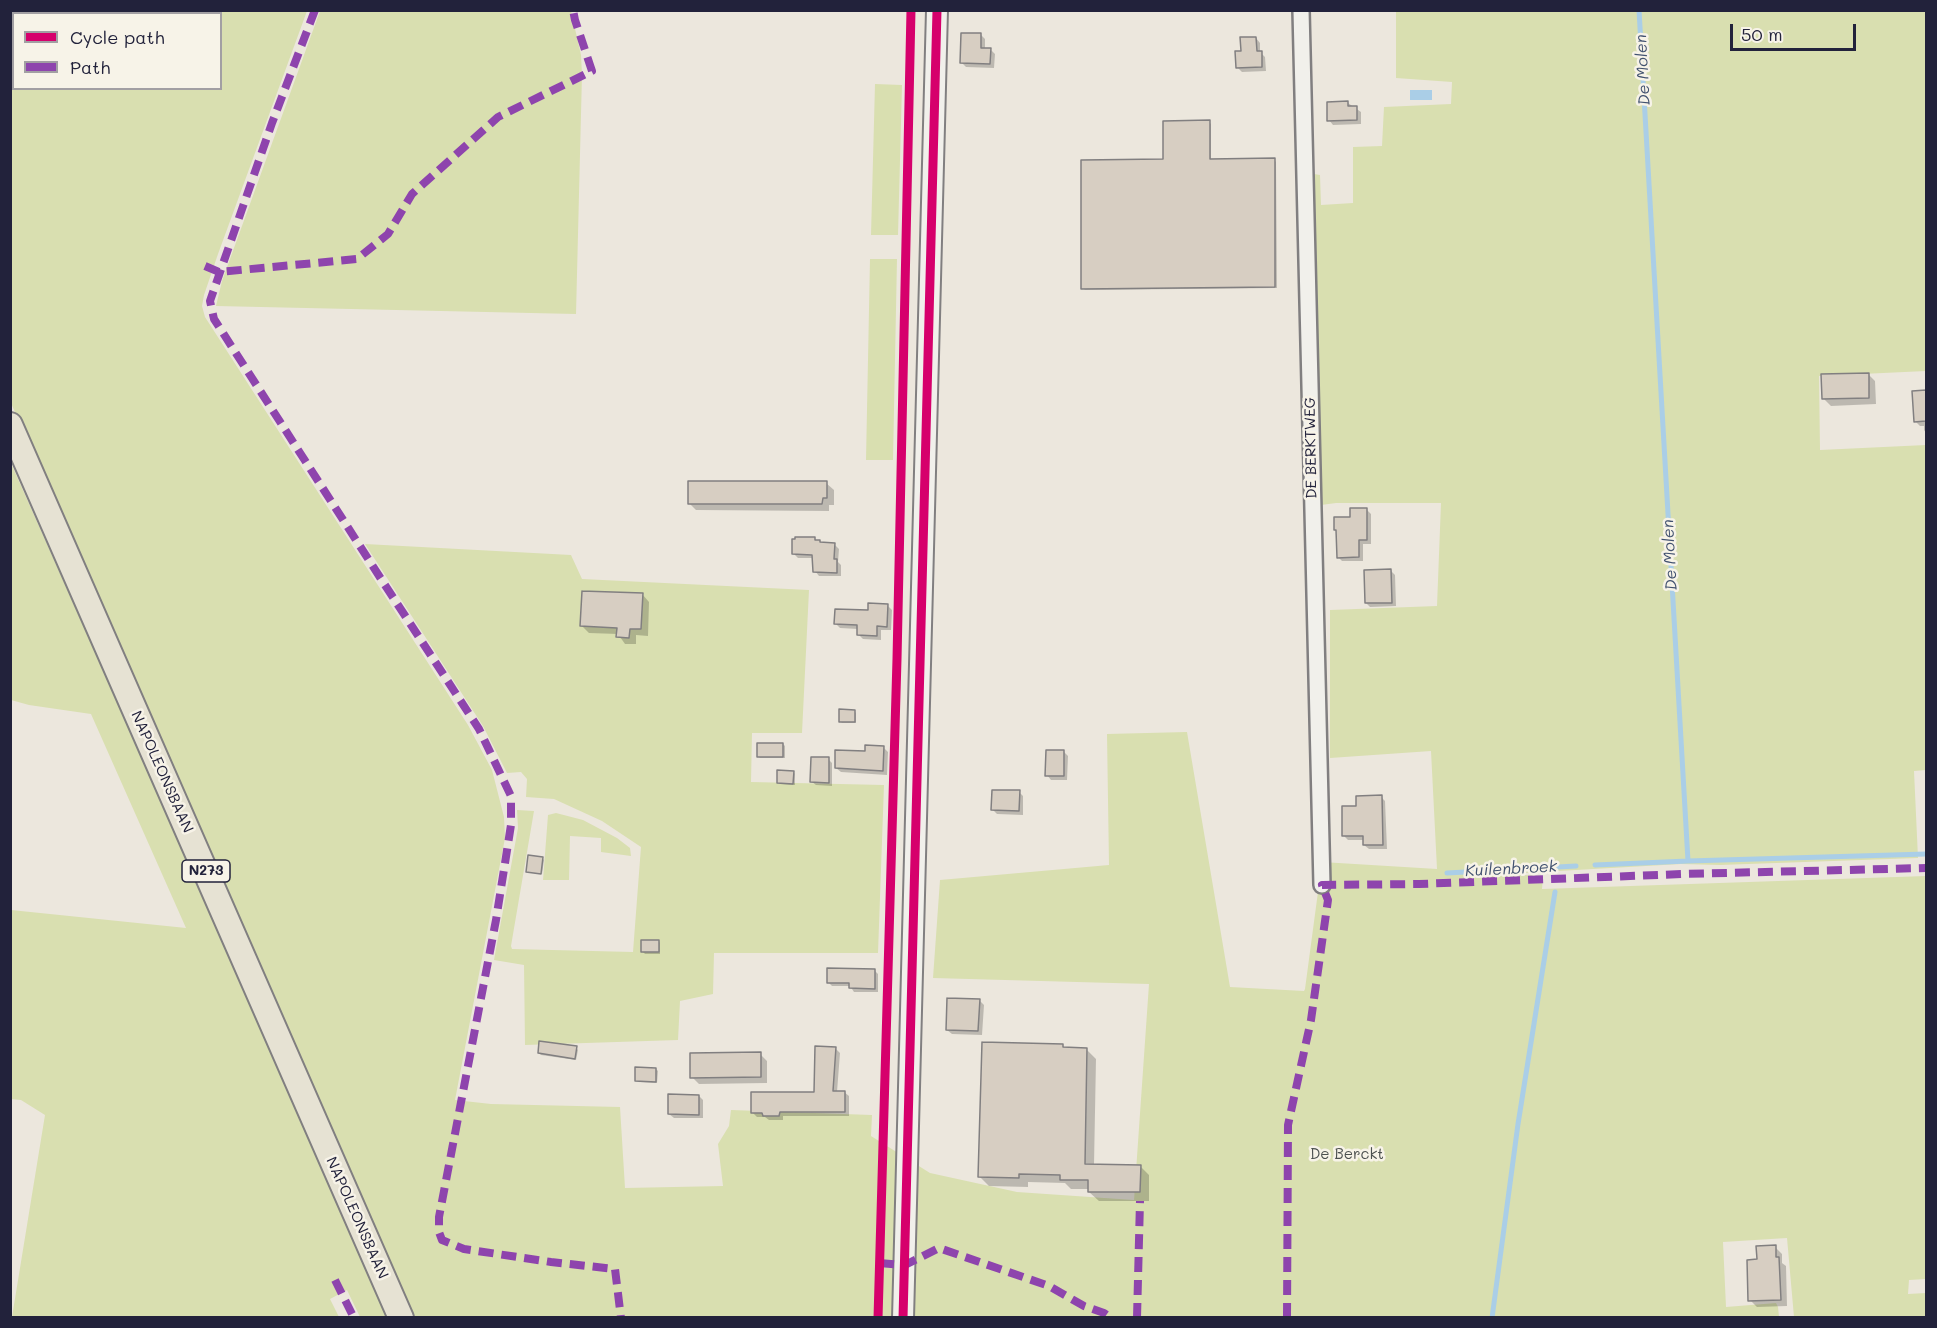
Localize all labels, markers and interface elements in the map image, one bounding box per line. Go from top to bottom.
legend [12,12,222,90]
scale bar [1733,12,1859,50]
text: 50 m [1741,22,1783,46]
text: Cycle path [70,25,165,49]
water label: De Molen [1632,34,1654,106]
text: Path [70,55,110,79]
street label: DE BERKTWEG [1301,397,1321,499]
water label: De Molen [1659,519,1681,591]
street label: NAPOLEONSBAAN [127,708,197,836]
water label: Kuilenbroek [1464,857,1558,881]
road number: N273 [182,860,230,882]
park label: De Berckt [1310,1145,1384,1163]
street label: NAPOLEONSBAAN [322,1154,392,1282]

